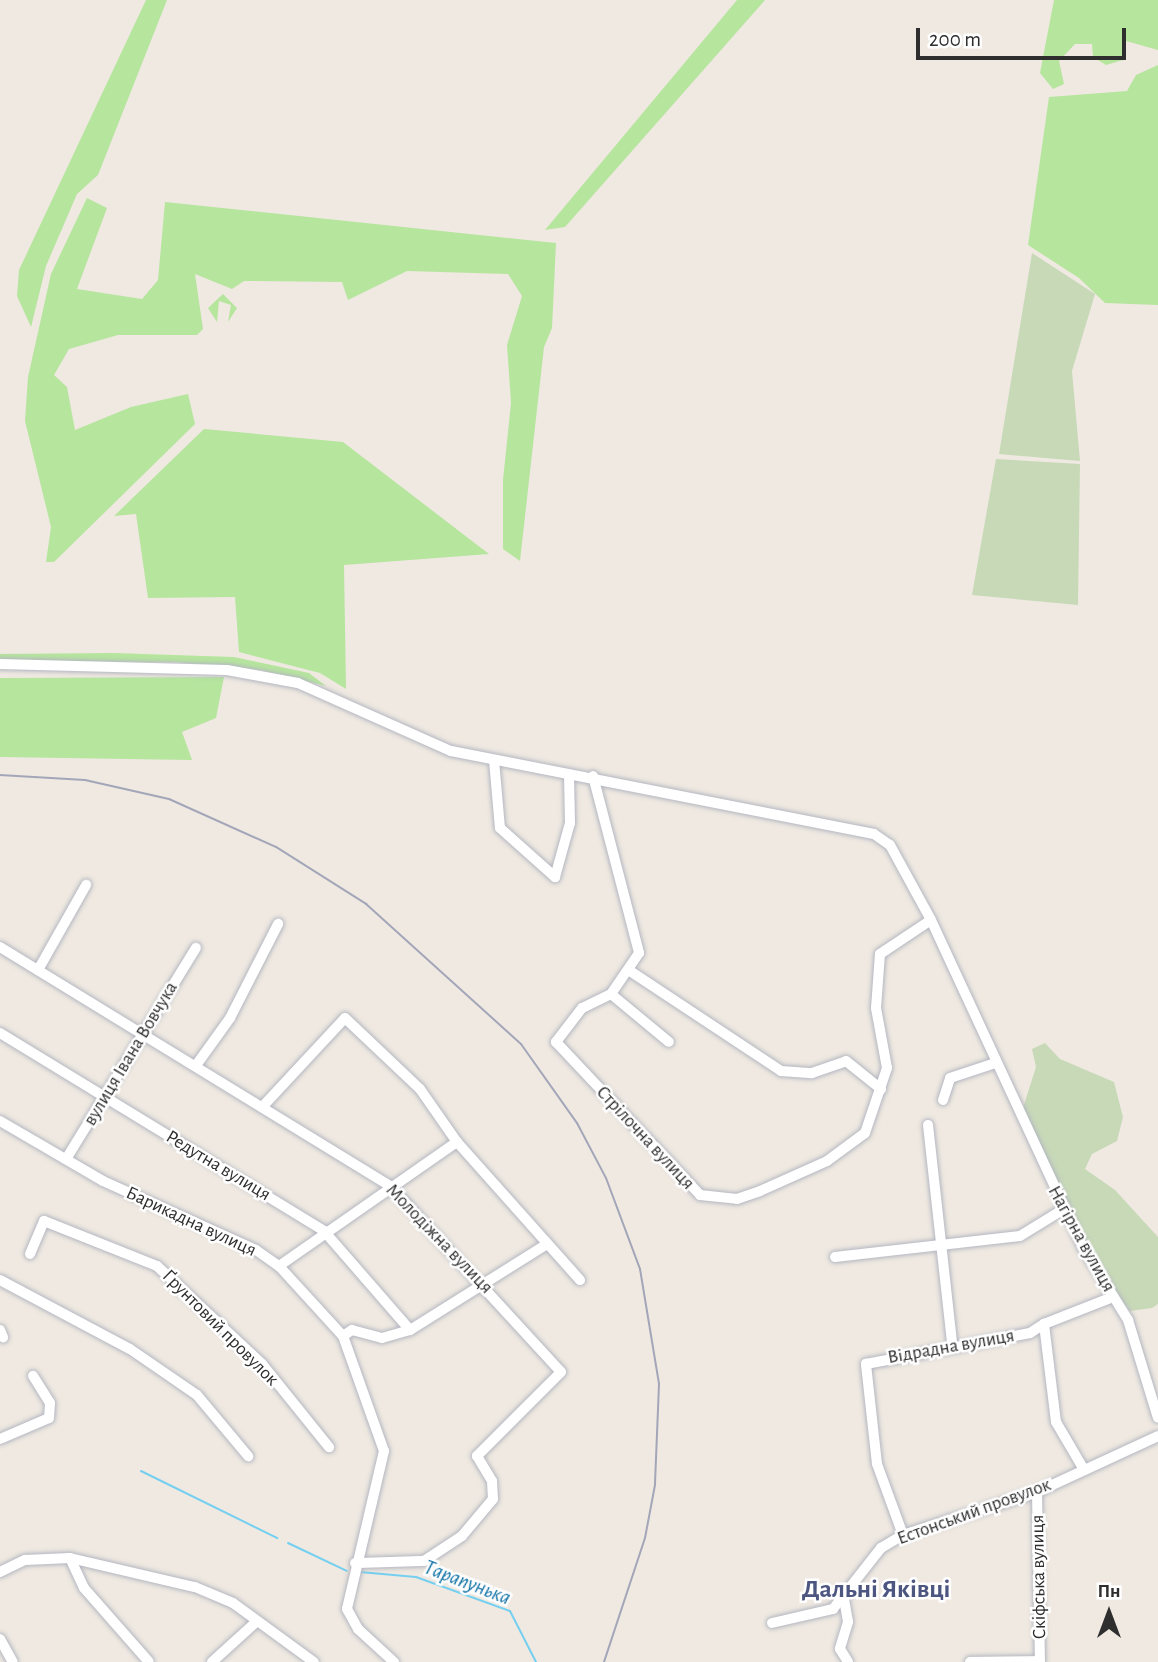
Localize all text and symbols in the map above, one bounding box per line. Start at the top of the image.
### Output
scale bar [920,14,1130,58]
text: 200 m [929,29,981,50]
street label: вулиця Івана Вовчука [79,978,183,1130]
street label: Стрілочна вулиця [591,1081,699,1195]
street label: Редутна вулиця [161,1126,275,1206]
street label: Молодіжна вулиця [381,1179,497,1299]
street label: Барикадна вулиця [122,1182,260,1262]
street label: Нагірна вулиця [1042,1182,1120,1296]
street label: Ґрунтовий провулок [157,1265,283,1391]
street label: Відрадна вулиця [886,1325,1016,1369]
street label: Естонський провулок [894,1474,1054,1550]
street label: Скіфська вулиця [1027,1514,1051,1640]
water label: Тарапунька [420,1555,514,1611]
district label: Дальні Яківці [802,1574,950,1606]
north arrow [1074,1578,1144,1648]
text: Пн [1097,1582,1121,1601]

